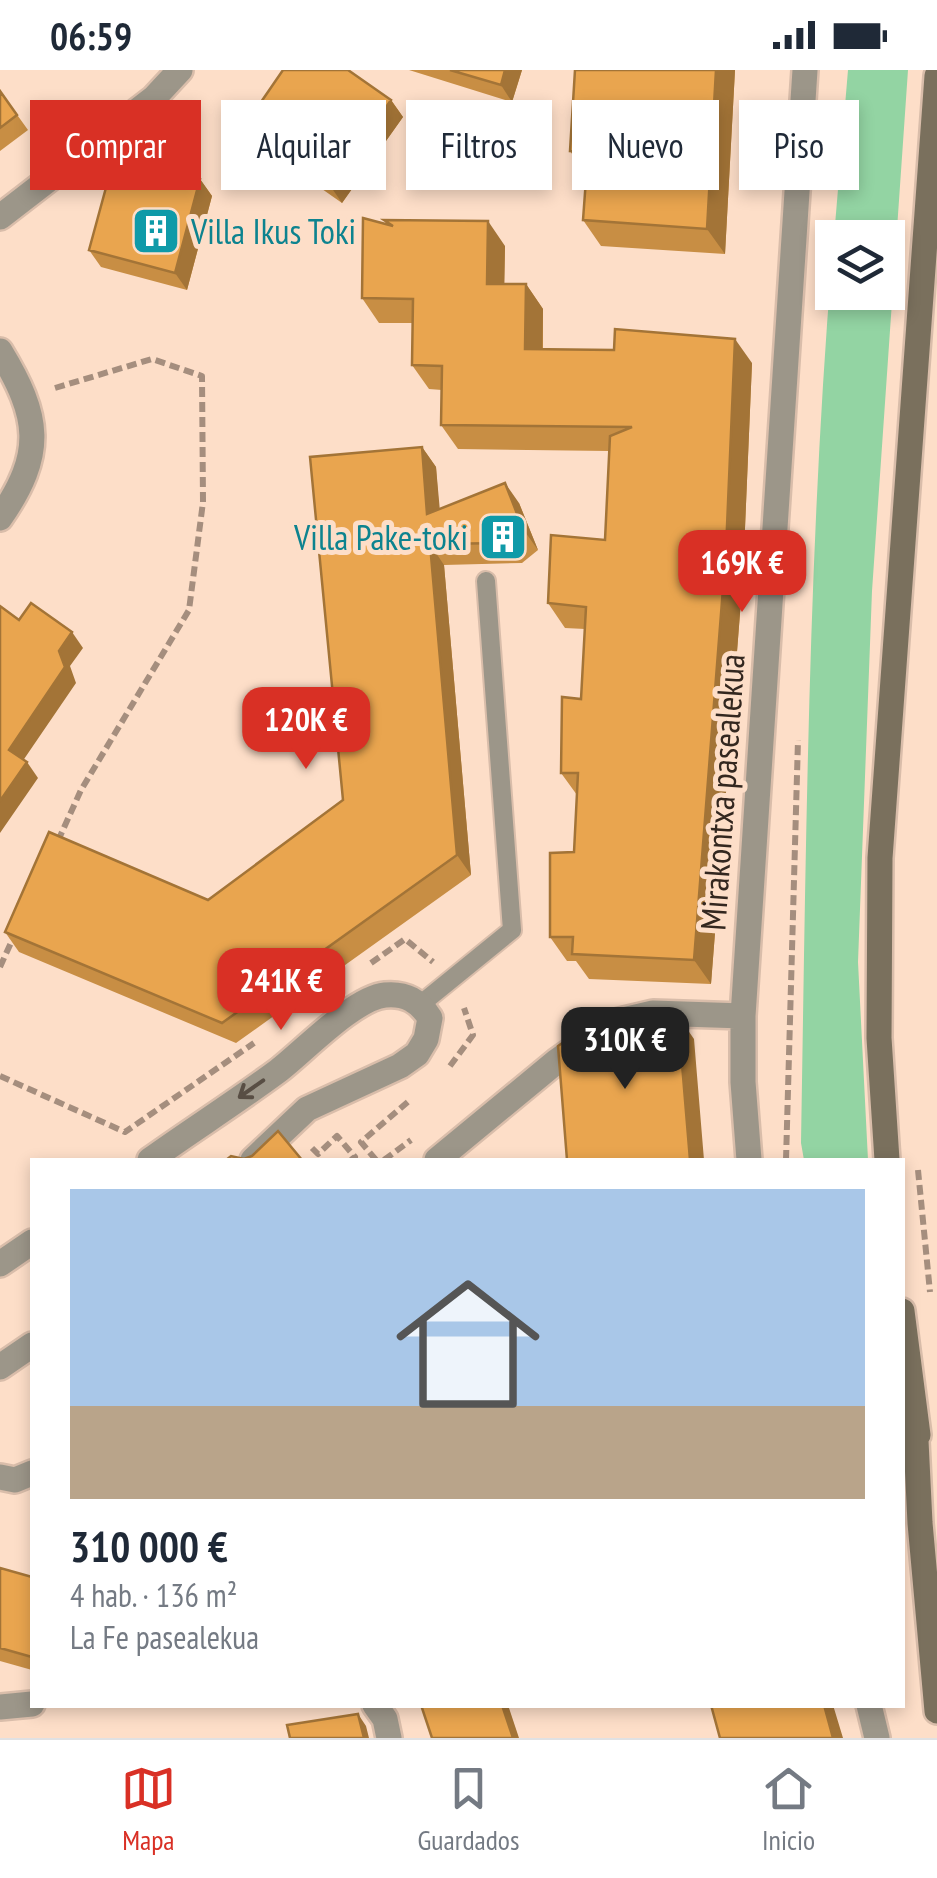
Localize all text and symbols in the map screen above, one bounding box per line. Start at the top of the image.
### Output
text: 06:59 [50,11,132,60]
chip: Comprar [30,100,201,190]
chip: Alquilar [221,100,386,190]
chip: Filtros [406,100,552,190]
chip: Nuevo [572,100,719,190]
chip: Piso [739,100,859,190]
building icon: Villa Ikus Toki [130,205,182,257]
place label: Villa Ikus Toki [190,208,356,254]
map controls [815,220,905,310]
button: layers [815,220,905,310]
building icon: Villa Pake-toki [477,511,529,563]
place label: Villa Pake-toki [293,514,468,560]
pin: 169K € [661,530,823,615]
text: 169K € [700,541,784,583]
street label: Mirakontxa pasealekua [689,652,755,932]
pin: 120K € [225,687,387,772]
text: 120K € [264,698,348,740]
pin: 241K € [200,948,362,1033]
text: 241K € [239,959,323,1001]
pin: 310K € [544,1007,706,1092]
text: 310K € [583,1018,667,1060]
one-way arrow [238,1078,266,1099]
icon: home [378,1254,558,1434]
text: 310 000 € [70,1519,228,1574]
text: 4 hab. · 136 m² [70,1574,237,1616]
text: La Fe pasealekua [70,1616,259,1658]
tab: Mapa [121,1761,176,1858]
tab: Guardados [418,1761,519,1858]
tab: Inicio [761,1761,816,1858]

